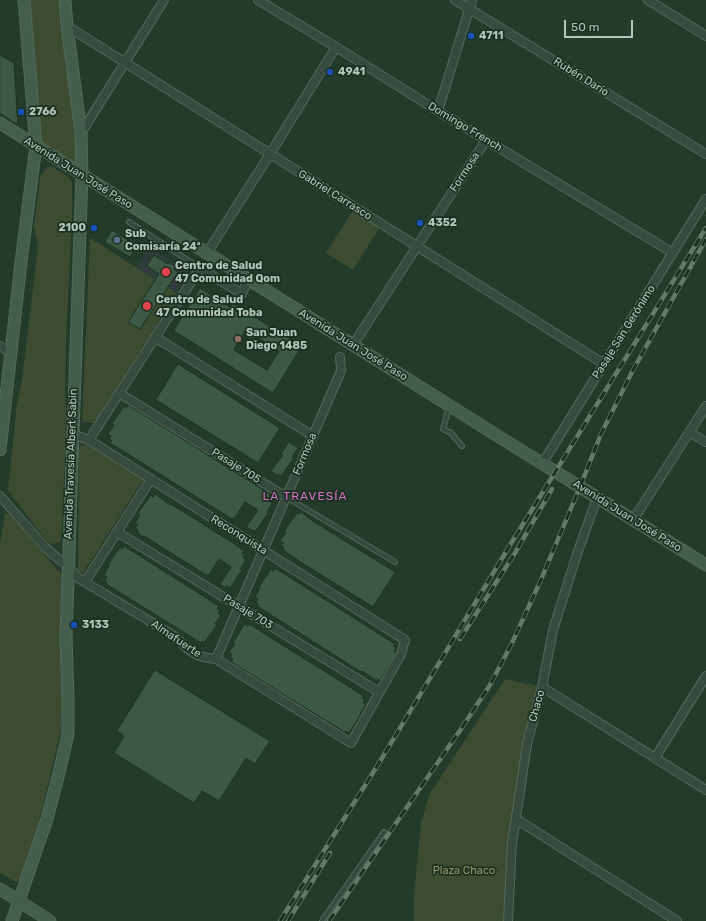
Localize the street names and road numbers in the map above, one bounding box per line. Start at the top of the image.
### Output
street label: Rubén Darío [551,55,611,99]
street label: Domingo French [425,100,505,154]
street label: Avenida Juan José Paso [21,134,135,212]
street label: Formosa [447,150,483,194]
street label: Gabriel Carrasco [296,167,374,223]
street label: Pasaje San Gerónimo [590,283,658,381]
street label: Avenida Juan José Paso [296,306,410,384]
street label: Avenida Travesía Albert Sabin [62,388,80,540]
street label: Formosa [290,431,320,477]
street label: Pasaje 705 [209,446,263,486]
street label: Avenida Juan José Paso [570,477,684,555]
street label: Reconquista [208,512,270,558]
street label: Pasaje 703 [221,592,275,632]
street label: Almafuerte [148,617,204,661]
street label: Chaco [526,689,548,723]

